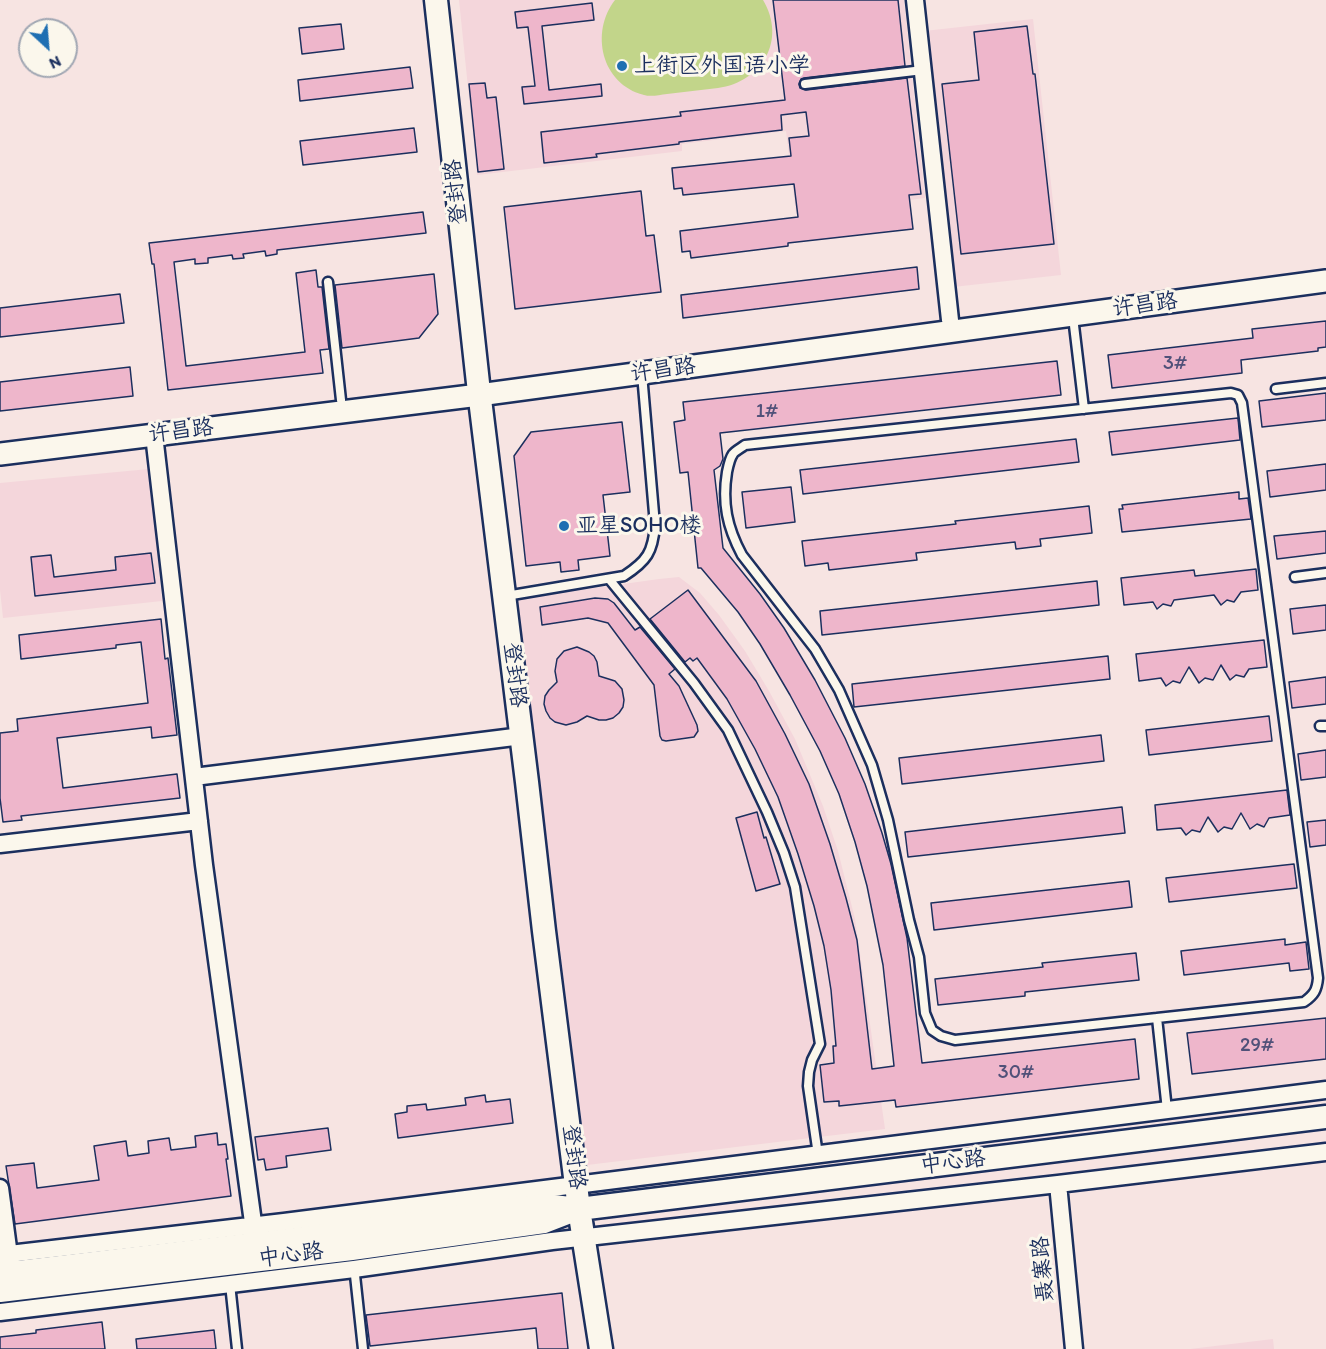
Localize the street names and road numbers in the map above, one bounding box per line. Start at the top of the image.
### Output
street label: 登封路 [440,158,474,226]
street label: 许昌路 [1110,288,1180,324]
street label: 许昌路 [628,353,698,389]
street label: 许昌路 [147,415,215,449]
street label: 登封路 [497,641,531,709]
street label: 登封路 [556,1123,590,1191]
street label: 中心路 [919,1146,987,1180]
street label: 聂寨路 [1028,1235,1060,1303]
street label: 中心路 [257,1239,325,1273]

